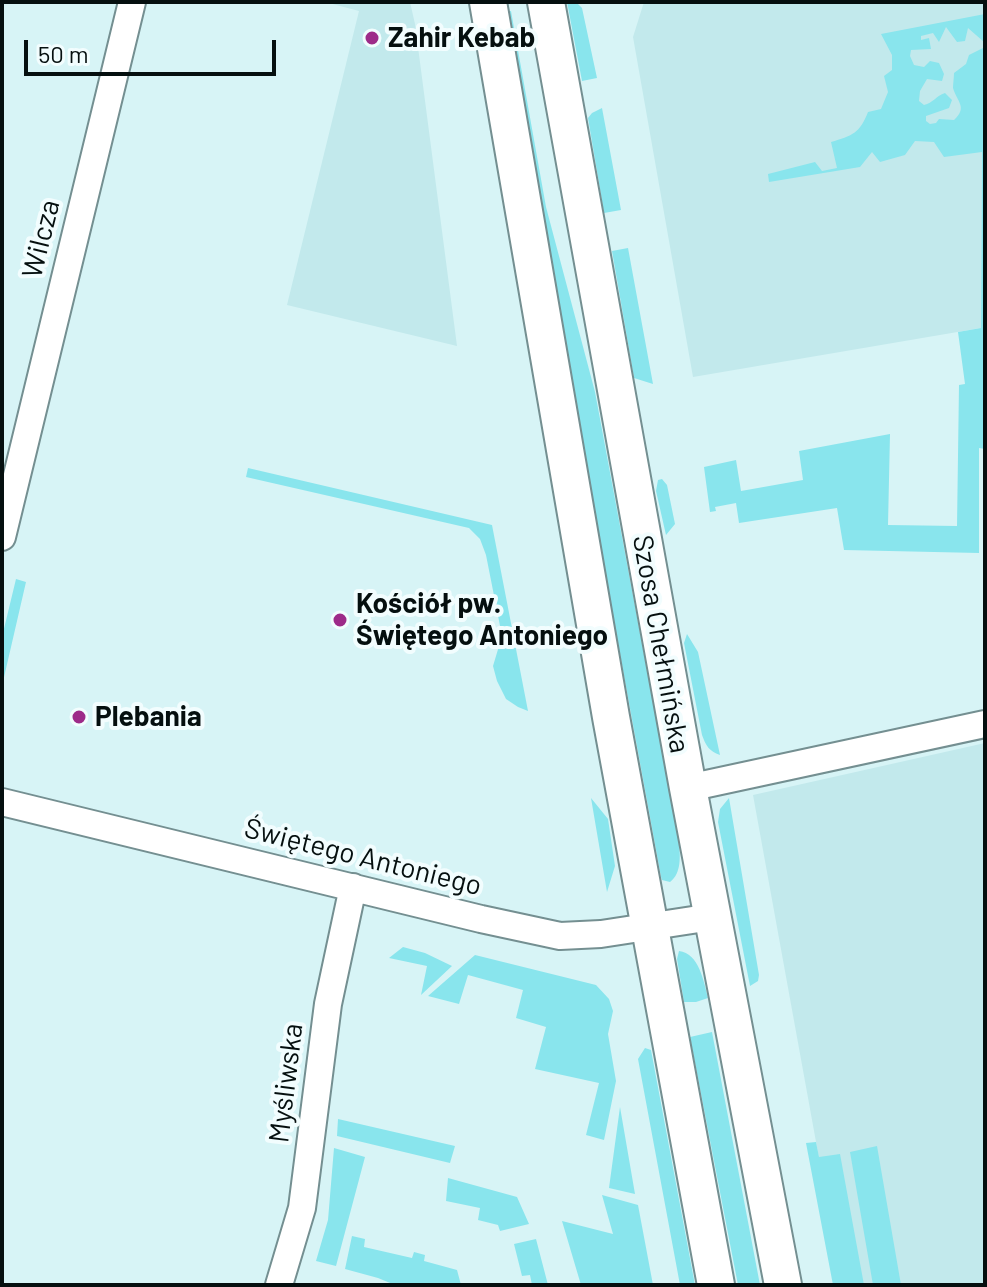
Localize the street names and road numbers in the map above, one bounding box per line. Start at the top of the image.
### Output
street label: Wilcza [15,196,67,282]
street label: Szosa Chełmińska [625,532,697,756]
street label: Świętego Antoniego [241,811,485,903]
street label: Myśliwska [262,1021,310,1145]

